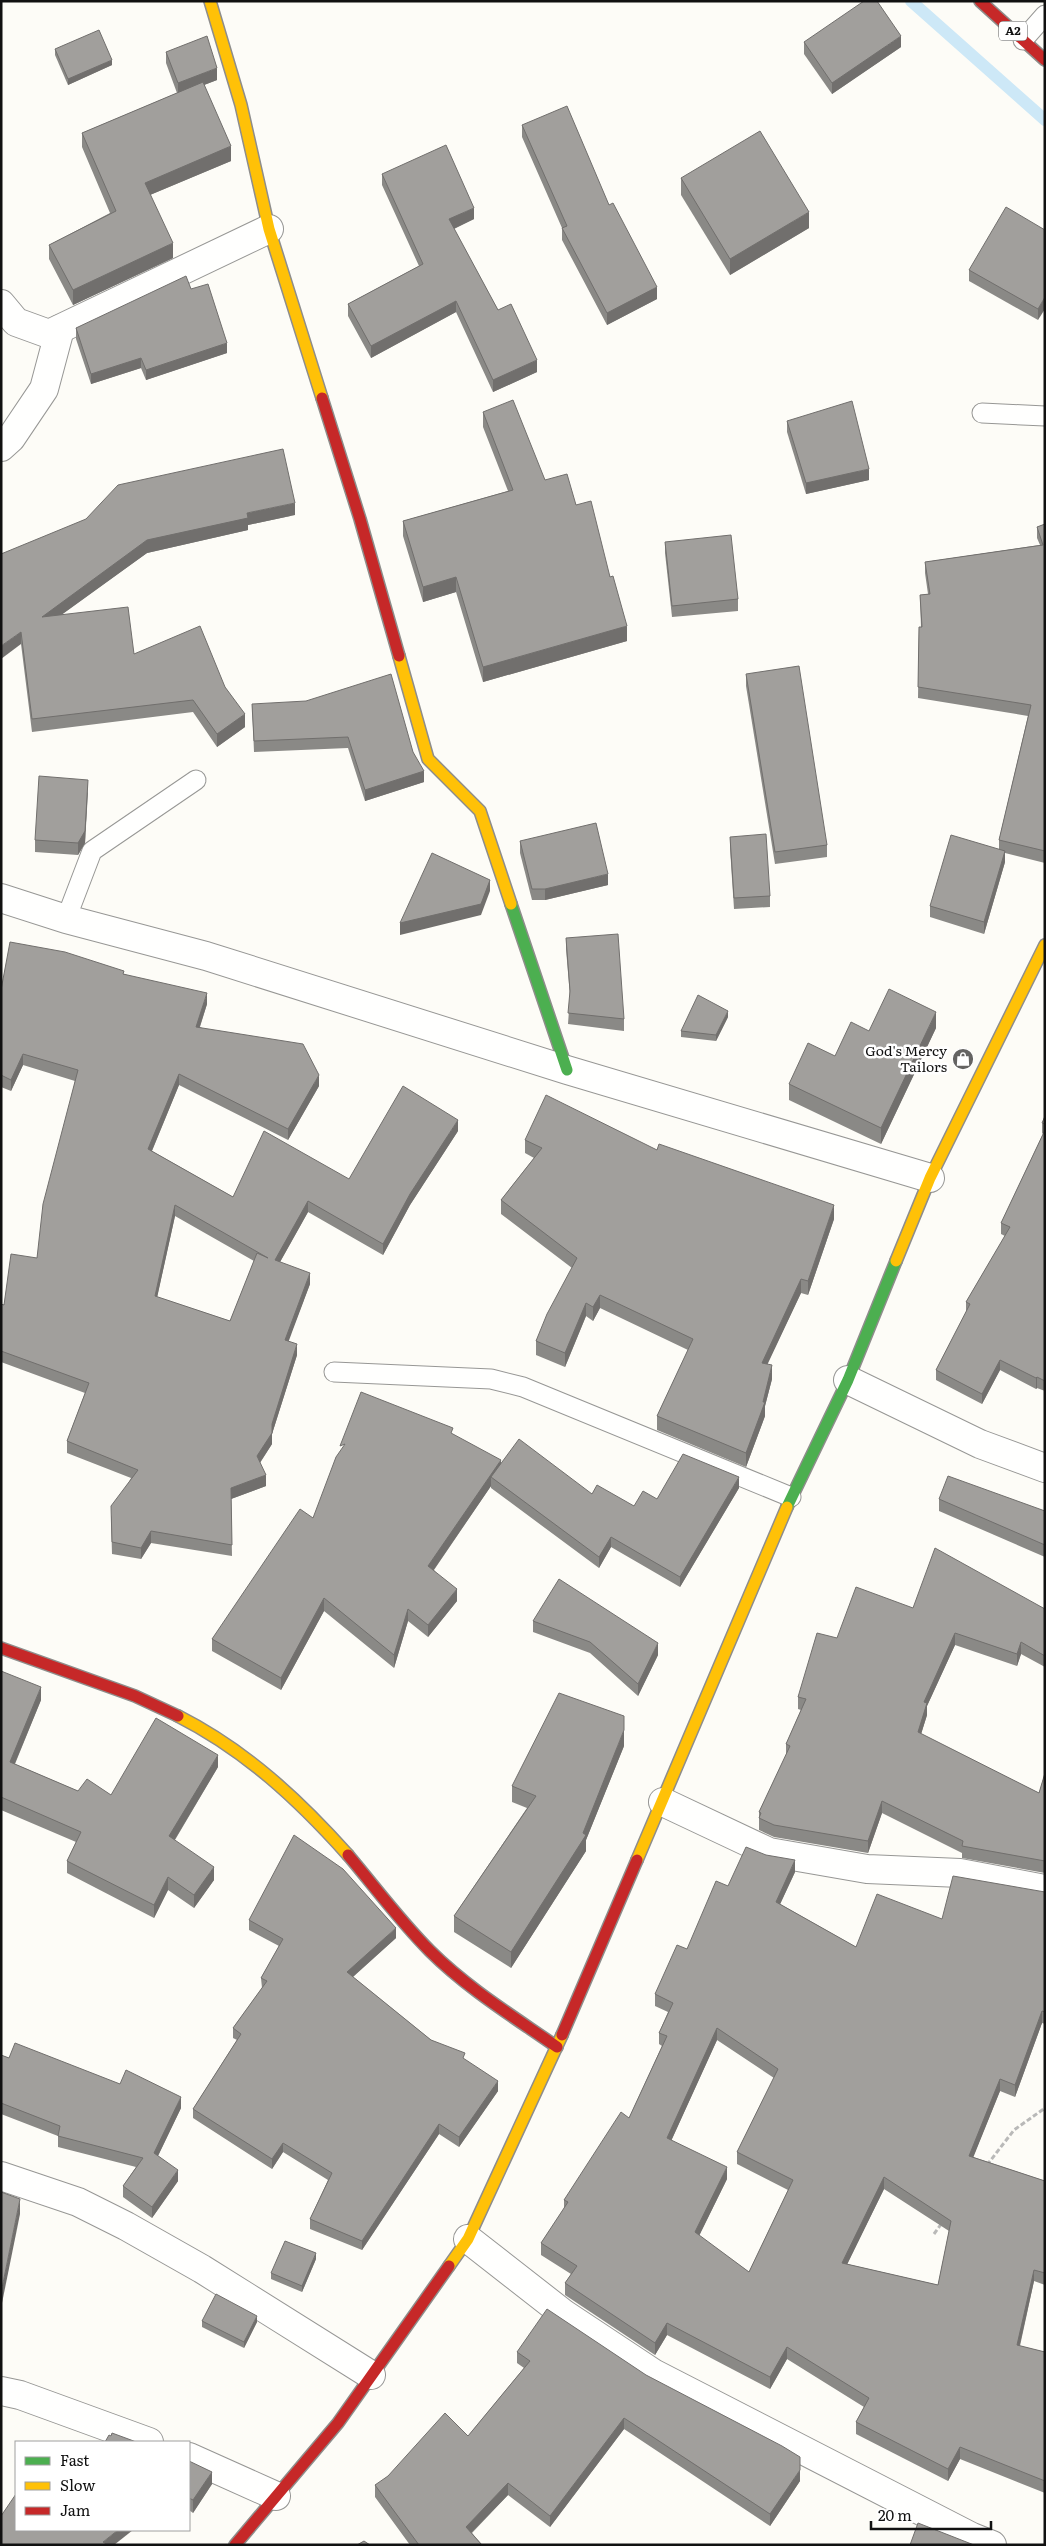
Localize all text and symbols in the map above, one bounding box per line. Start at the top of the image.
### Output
road number: A2 [999,22,1027,40]
place label: God's Mercy Tailors [865,1040,948,1076]
shop icon: God's Mercy Tailors [951,1047,975,1071]
legend [15,2441,190,2531]
text: Fast [60,2448,89,2471]
text: Slow [60,2473,95,2496]
text: Jam [60,2498,91,2521]
scale bar [871,2498,991,2530]
text: 20 m [878,2503,912,2526]

